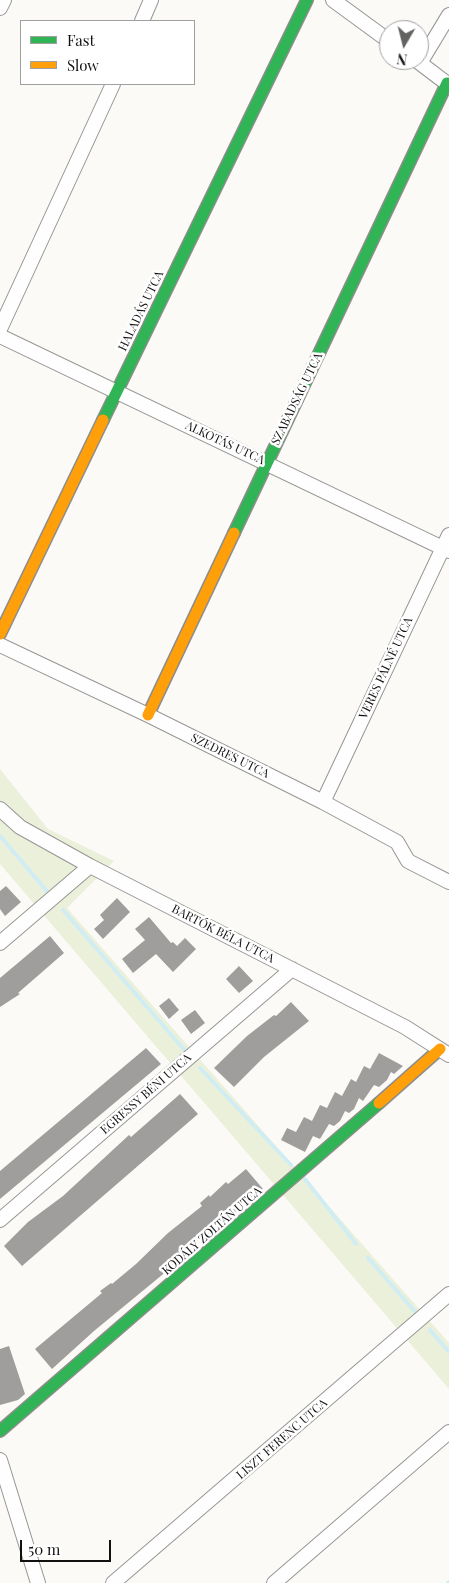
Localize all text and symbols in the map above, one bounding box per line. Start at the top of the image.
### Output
legend [20,20,195,85]
north arrow [379,20,429,70]
text: Fast [67,30,95,50]
text: N [396,49,408,69]
text: Slow [67,55,99,75]
street label: HALADÁS UTCA [115,268,167,354]
street label: SZABADSÁG UTCA [268,350,326,448]
street label: ALKOTÁS UTCA [183,418,267,468]
street label: VERES PÁLNÉ UTCA [356,615,416,721]
street label: SZEDRES UTCA [188,731,272,781]
street label: BARTÓK BÉLA UTCA [169,902,277,966]
street label: EGRESSY BÉNI UTCA [98,1051,194,1137]
street label: KODÁLY ZOLTÁN UTCA [159,1184,265,1278]
street label: LISZT FERENC UTCA [234,1396,330,1482]
scale bar [22,1530,114,1562]
text: 50 m [28,1539,60,1559]

